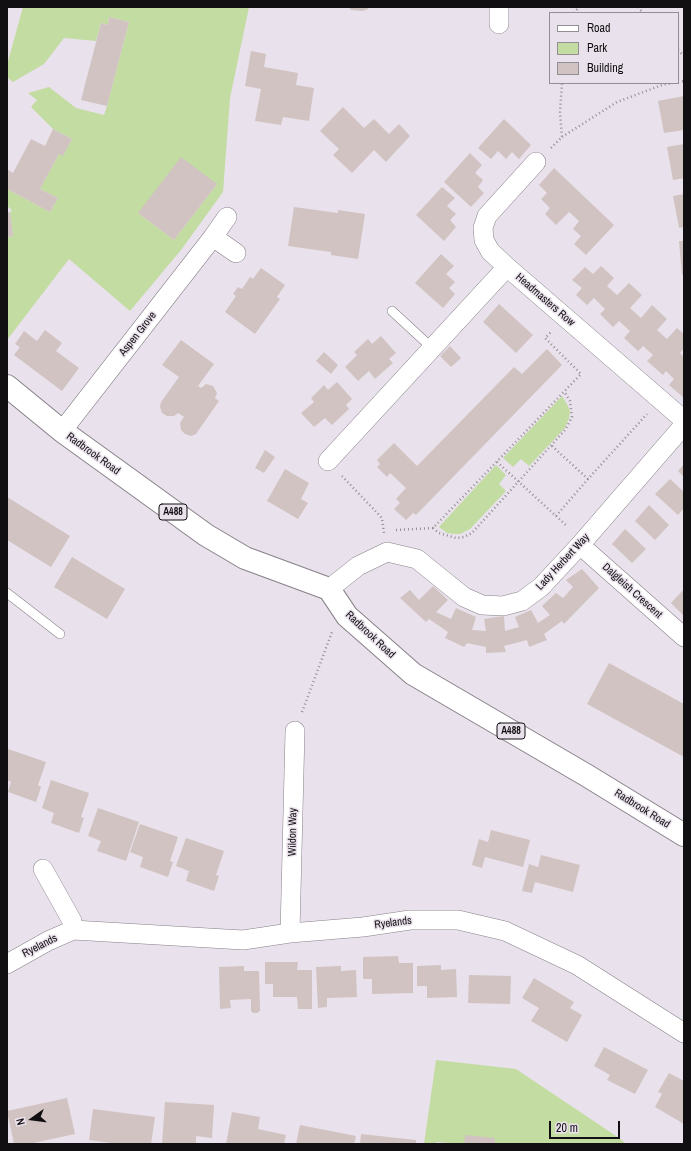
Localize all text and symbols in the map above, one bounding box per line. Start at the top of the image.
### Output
legend [549,12,679,84]
text: Road [587,20,611,36]
text: Park [587,40,607,56]
text: Building [587,60,623,76]
street label: Headmasters Row [513,271,577,329]
street label: Aspen Grove [117,309,159,359]
street label: Radbrook Road [64,430,122,478]
road number: A488 [159,504,187,520]
street label: Lady Herbert Way [533,531,593,593]
street label: Dalgleish Crescent [599,561,665,621]
street label: Radbrook Road [342,609,398,661]
road number: A488 [497,723,525,739]
street label: Radbrook Road [612,787,672,831]
street label: Wildon Way [286,808,300,856]
street label: Ryelands [374,914,412,932]
street label: Ryelands [20,932,60,960]
north arrow [12,1099,52,1139]
scale bar [551,1113,622,1139]
text: N [13,1117,28,1127]
text: 20 m [556,1120,578,1136]

